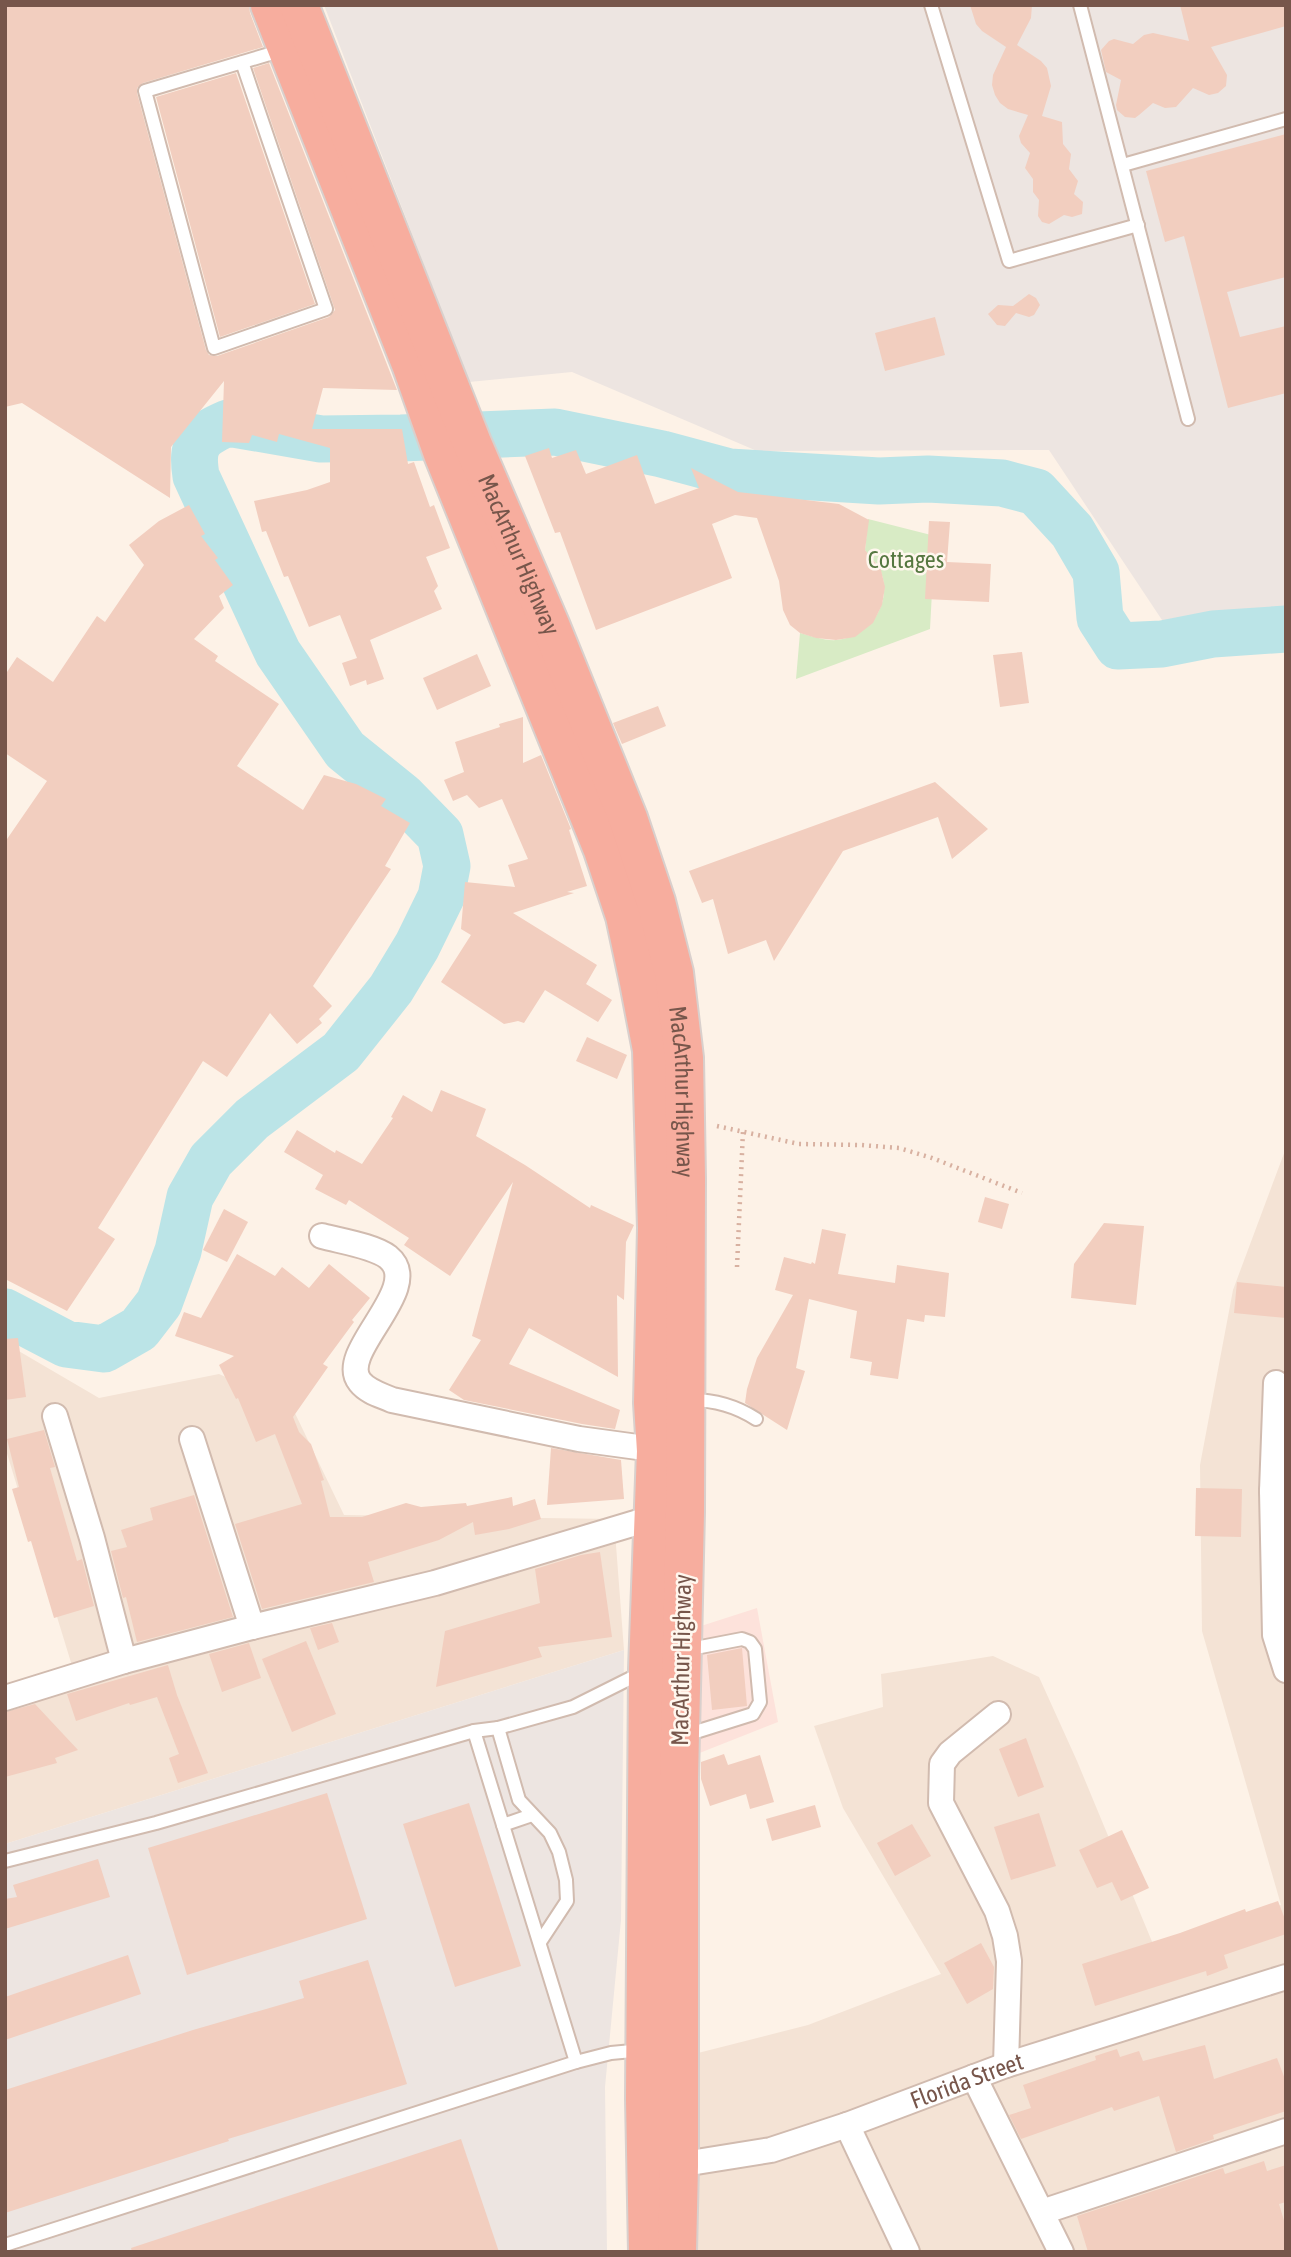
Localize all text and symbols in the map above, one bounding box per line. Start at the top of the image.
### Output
street label: MacArthur Highway [473,470,566,638]
park label: Cottages [868,546,944,573]
street label: MacArthur Highway [664,1004,699,1178]
street label: MacArthur Highway [666,1574,696,1746]
street label: Florida Street [906,2047,1026,2113]

